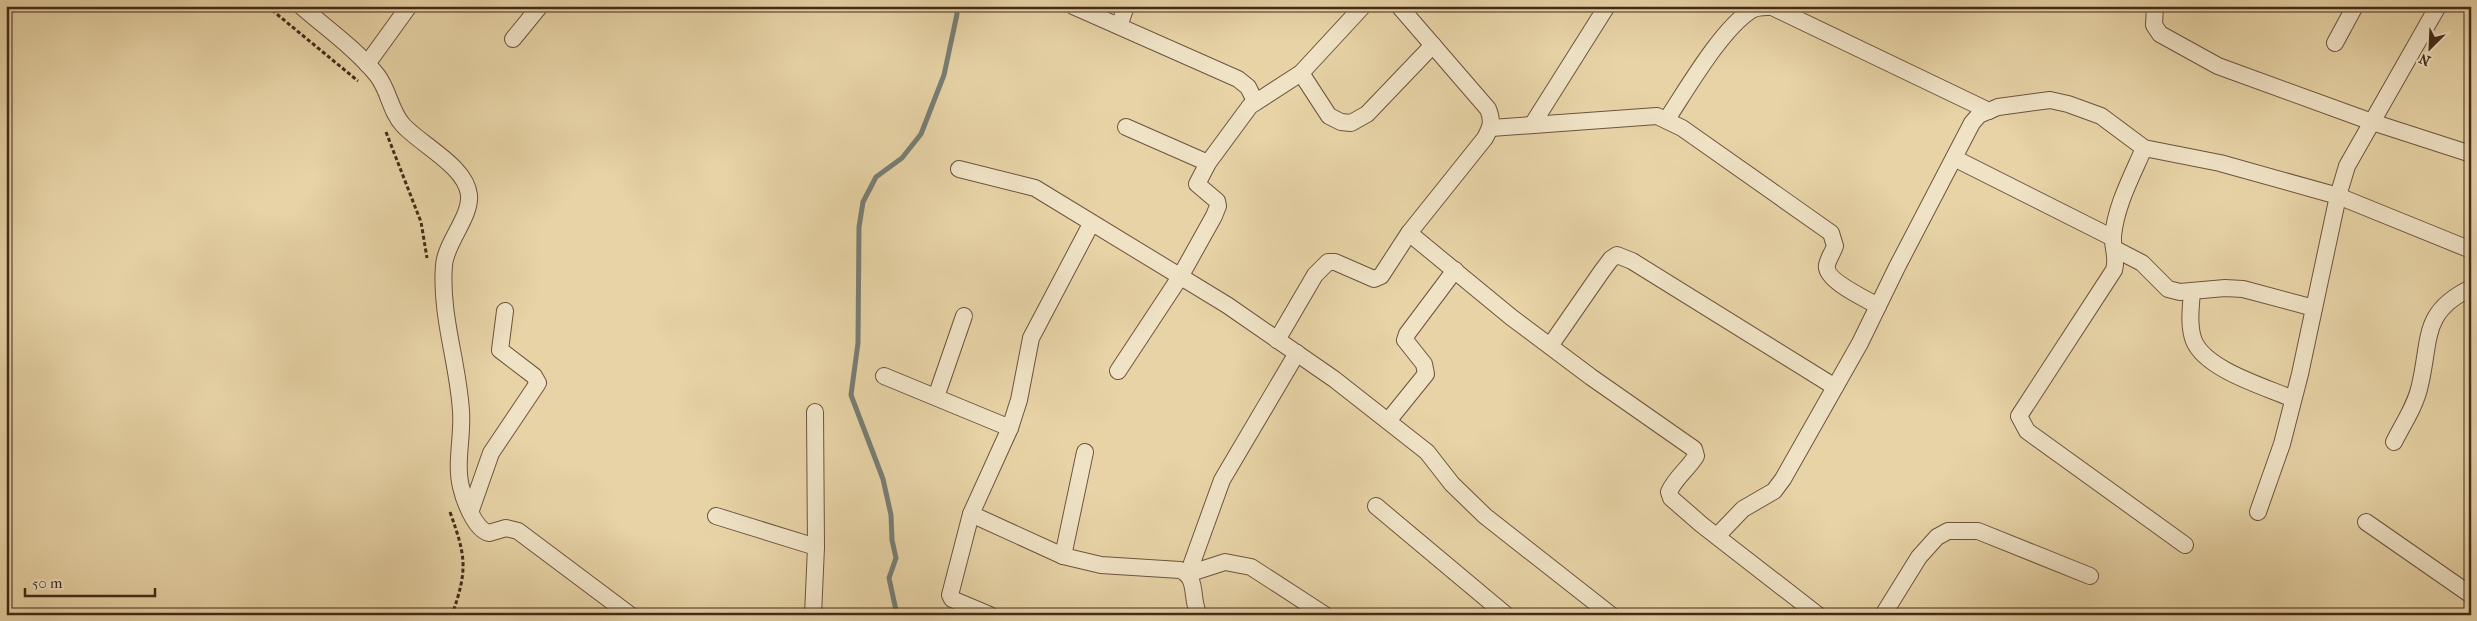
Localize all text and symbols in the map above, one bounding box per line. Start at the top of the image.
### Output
north arrow [2404,22,2454,72]
text: N [2416,49,2433,69]
scale bar [25,566,155,598]
text: 50 m [32,574,63,592]

